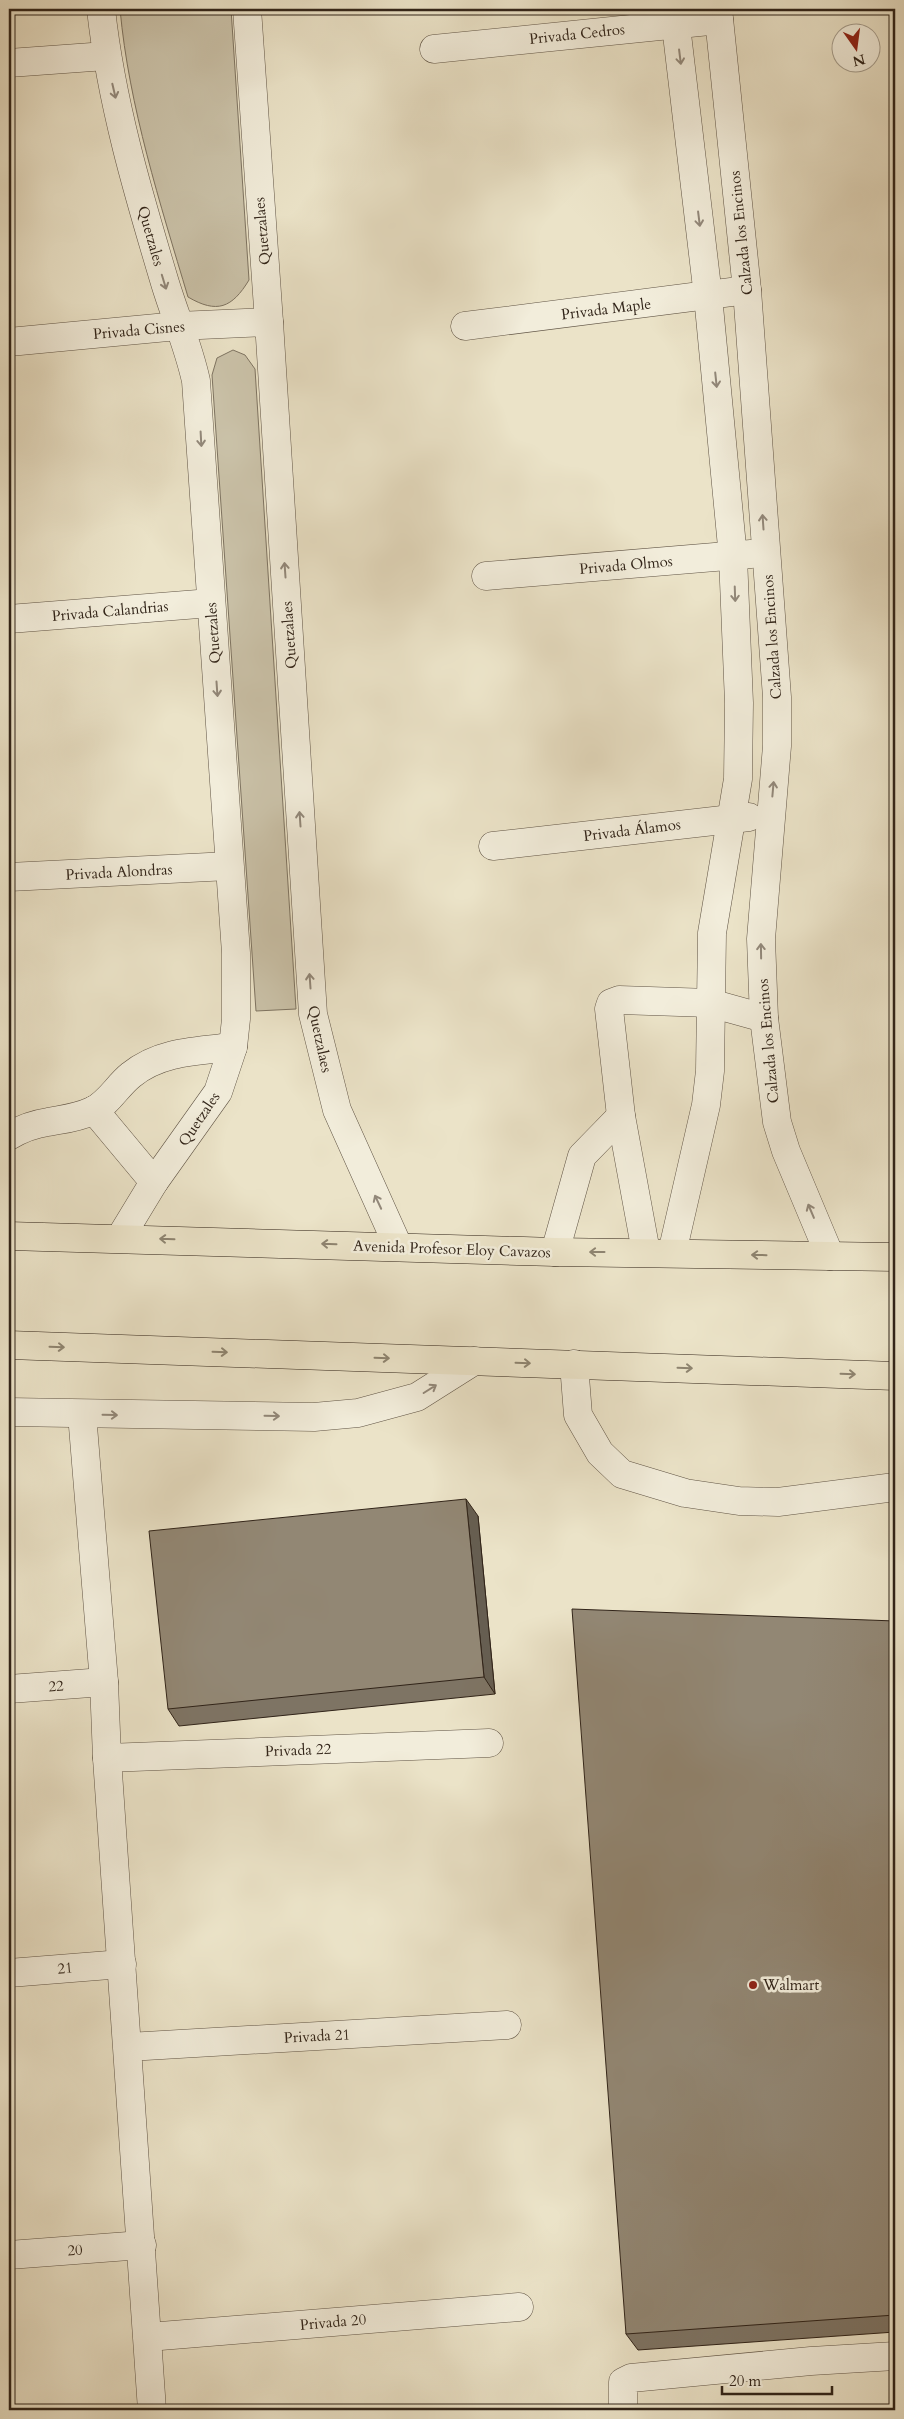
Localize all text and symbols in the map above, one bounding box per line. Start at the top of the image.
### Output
street label: Privada Cedros [528,19,626,49]
north arrow [832,22,882,72]
one-way arrow [675,49,685,65]
text: N [851,49,867,71]
one-way arrow [110,83,119,99]
street label: Calzada los Encinos [725,170,757,296]
street label: Quetzalaes [249,196,275,266]
street label: Quetzales [133,204,169,268]
one-way arrow [694,210,704,226]
one-way arrow [160,274,170,290]
street label: Privada Maple [560,294,652,324]
street label: Privada Cisnes [92,316,186,344]
one-way arrow [711,372,721,388]
one-way arrow [197,431,206,447]
one-way arrow [759,514,768,530]
street label: Privada Olmos [578,551,674,579]
one-way arrow [280,562,289,578]
street label: Calzada los Encinos [758,574,786,700]
one-way arrow [730,586,739,602]
street label: Privada Calandrias [51,596,169,626]
street label: Quetzalaes [277,600,301,670]
street label: Quetzales [201,602,225,664]
one-way arrow [212,680,221,696]
one-way arrow [768,781,777,797]
one-way arrow [296,811,305,827]
street label: Privada Álamos [582,814,682,846]
street label: Privada Alondras [65,859,173,885]
one-way arrow [756,943,766,960]
one-way arrow [306,974,315,990]
street label: Calzada los Encinos [753,978,783,1104]
street label: Quetzalaes [303,1004,337,1074]
street label: Quetzales [173,1088,225,1150]
one-way arrow [372,1195,382,1210]
one-way arrow [806,1204,815,1219]
one-way arrow [159,1235,175,1244]
street label: Avenida Profesor Eloy Cavazos [353,1236,551,1262]
one-way arrow [321,1240,337,1249]
one-way arrow [589,1247,605,1257]
one-way arrow [751,1250,768,1260]
one-way arrow [49,1342,65,1352]
one-way arrow [212,1348,228,1357]
one-way arrow [374,1353,390,1363]
one-way arrow [515,1358,531,1367]
one-way arrow [677,1364,693,1373]
one-way arrow [840,1370,856,1379]
one-way arrow [423,1384,437,1394]
one-way arrow [102,1410,118,1420]
one-way arrow [264,1411,280,1421]
street label: 22 [48,1675,65,1697]
street label: Privada 22 [264,1739,332,1761]
street label: 21 [56,1957,74,1979]
place label: Walmart [762,1975,820,1995]
marker: Walmart [747,1979,759,1991]
street label: Privada 21 [283,2024,351,2048]
street label: 20 [67,2239,84,2261]
street label: Privada 20 [299,2309,367,2335]
scale bar [722,2364,832,2396]
text: 20 m [729,2371,761,2391]

